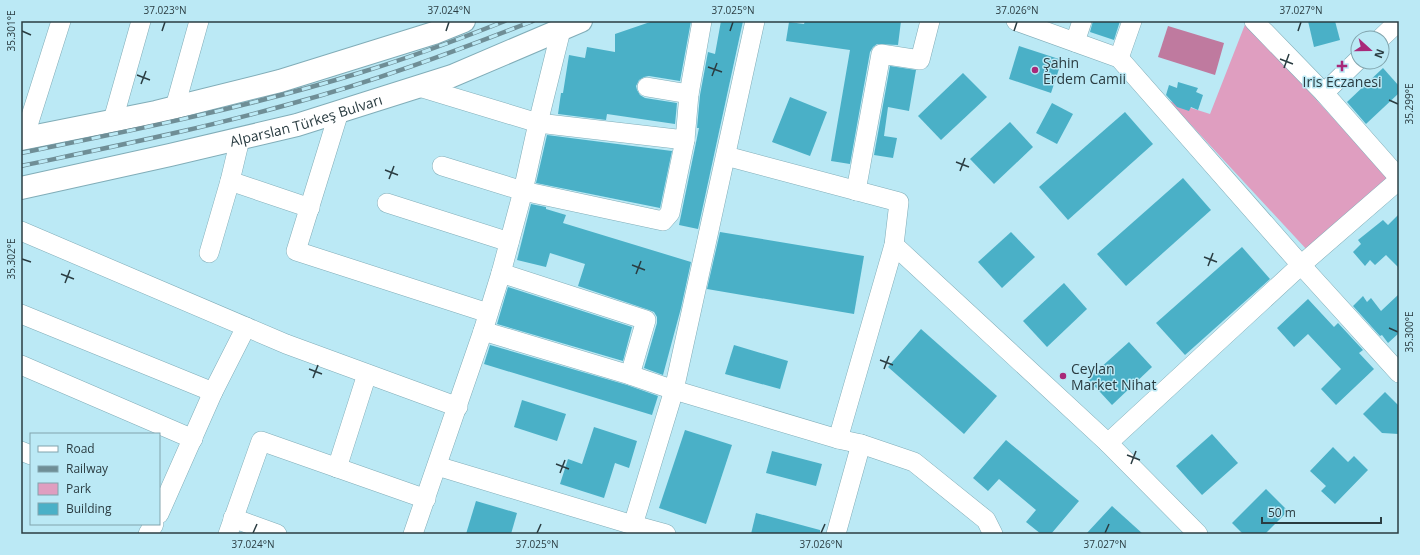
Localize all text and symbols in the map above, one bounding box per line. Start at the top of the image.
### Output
text: 37.023°N [143,3,187,17]
text: 37.024°N [427,3,471,17]
text: 37.025°N [711,3,755,17]
text: 37.026°N [995,3,1039,17]
text: 37.027°N [1279,3,1323,17]
text: 35.301°E [4,10,18,52]
north arrow [1350,30,1390,70]
text: N [1371,47,1388,61]
place label: Şahin Erdem Camii [1043,53,1126,88]
marker: Iris Eczanesi [1337,61,1347,71]
marker: Şahin Erdem Camii [1030,65,1040,75]
place label: Iris Eczanesi [1303,72,1381,91]
text: 35.299°E [1402,83,1416,125]
street label: Alparslan Türkeş Bulvarı [228,89,384,150]
text: 35.302°E [4,238,18,280]
text: 35.300°E [1402,311,1416,353]
place label: Ceylan Market Nihat [1071,359,1156,394]
marker: Ceylan Market Nihat [1058,371,1068,381]
legend [30,433,160,525]
text: Road [66,440,95,457]
text: Railway [66,460,109,477]
text: Park [66,480,92,497]
scale bar [1262,499,1381,525]
text: Building [66,500,112,517]
text: 50 m [1268,504,1296,521]
text: 37.024°N [231,537,275,551]
text: 37.025°N [515,537,559,551]
text: 37.026°N [799,537,843,551]
text: 37.027°N [1083,537,1127,551]

